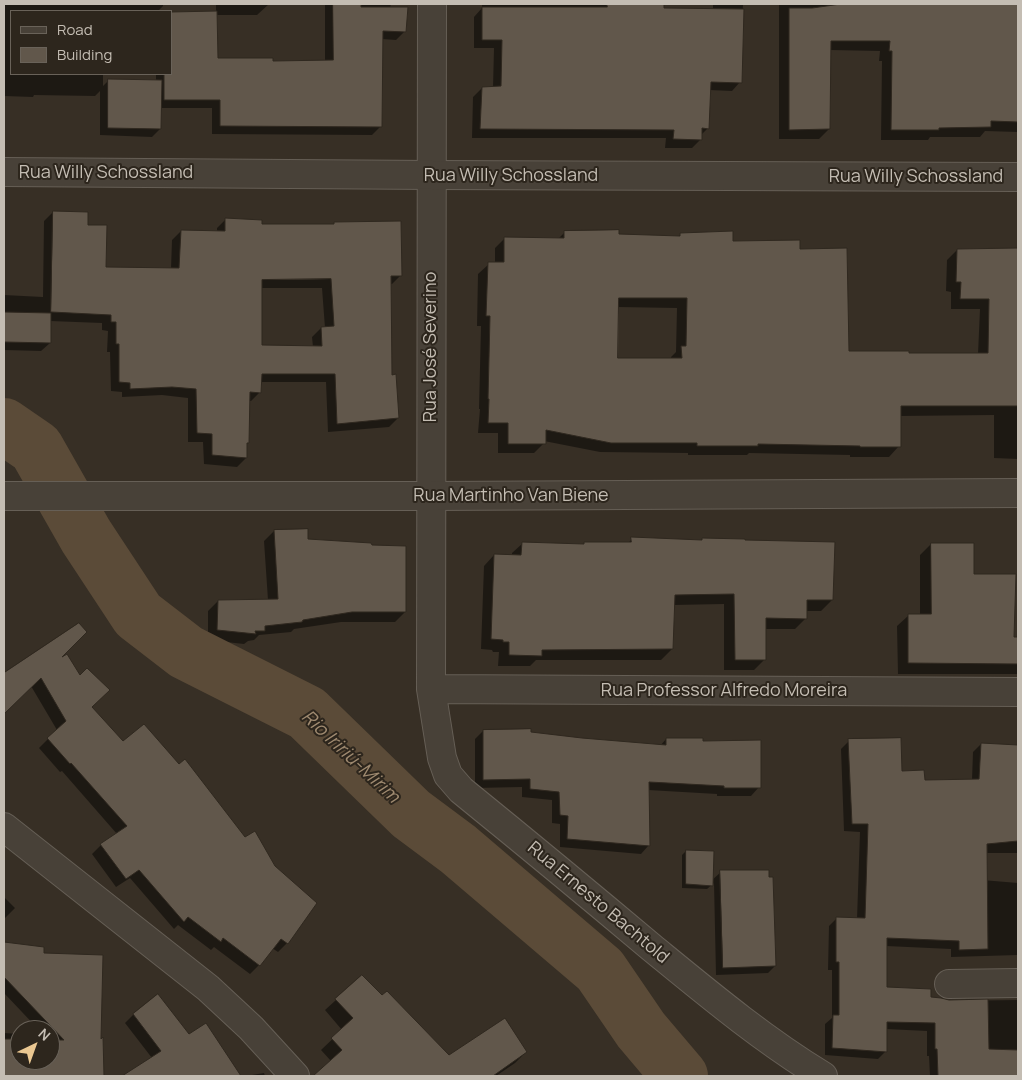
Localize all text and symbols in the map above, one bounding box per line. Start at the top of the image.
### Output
legend [10,10,172,75]
text: Road [57,19,93,40]
text: Building [57,44,112,65]
street label: Rua Willy Schossland [19,162,193,184]
street label: Rua Willy Schossland [424,165,598,187]
street label: Rua Willy Schossland [829,166,1003,188]
street label: Rua José Severino [420,272,442,422]
street label: Rua Martinho Van Biene [413,485,609,507]
street label: Rua Professor Alfredo Moreira [601,680,847,702]
water label: Rio Iririú-Mirim [296,706,404,808]
street label: Rua Ernesto Bachtold [523,837,673,969]
north arrow [10,1020,60,1070]
text: N [35,1024,55,1045]

